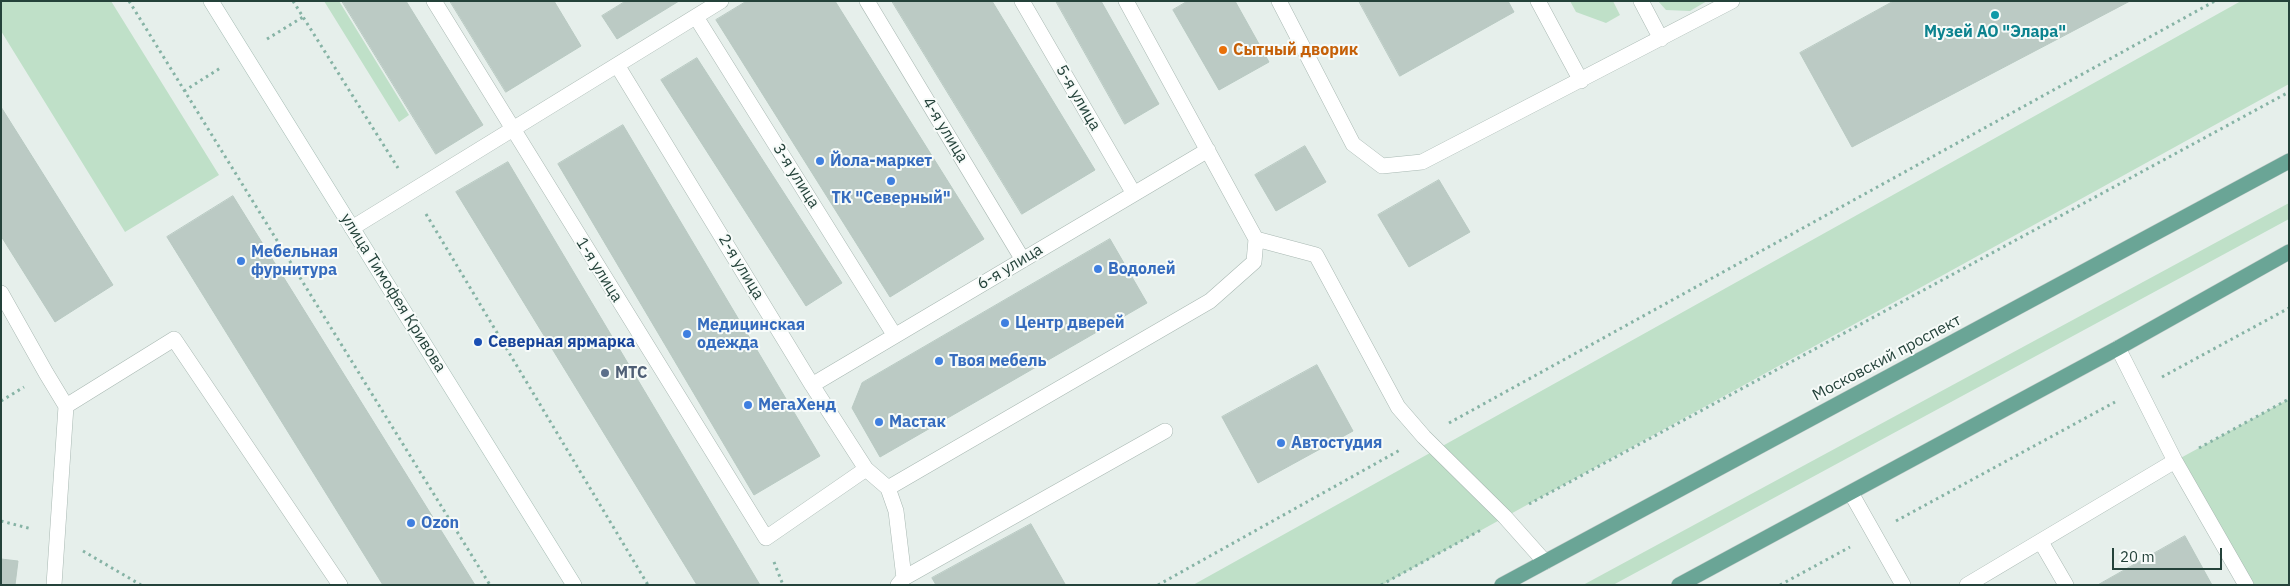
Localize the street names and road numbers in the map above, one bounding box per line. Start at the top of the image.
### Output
street label: 5-я улица [1052,62,1104,134]
street label: 4-я улица [918,94,972,166]
street label: 3-я улица [769,140,823,212]
street label: улица Тимофея Кривова [336,210,450,376]
street label: 2-я улица [714,231,768,303]
street label: 1-я улица [572,234,626,306]
street label: 6-я улица [974,240,1046,294]
street label: Московский проспект [1809,311,1965,405]

